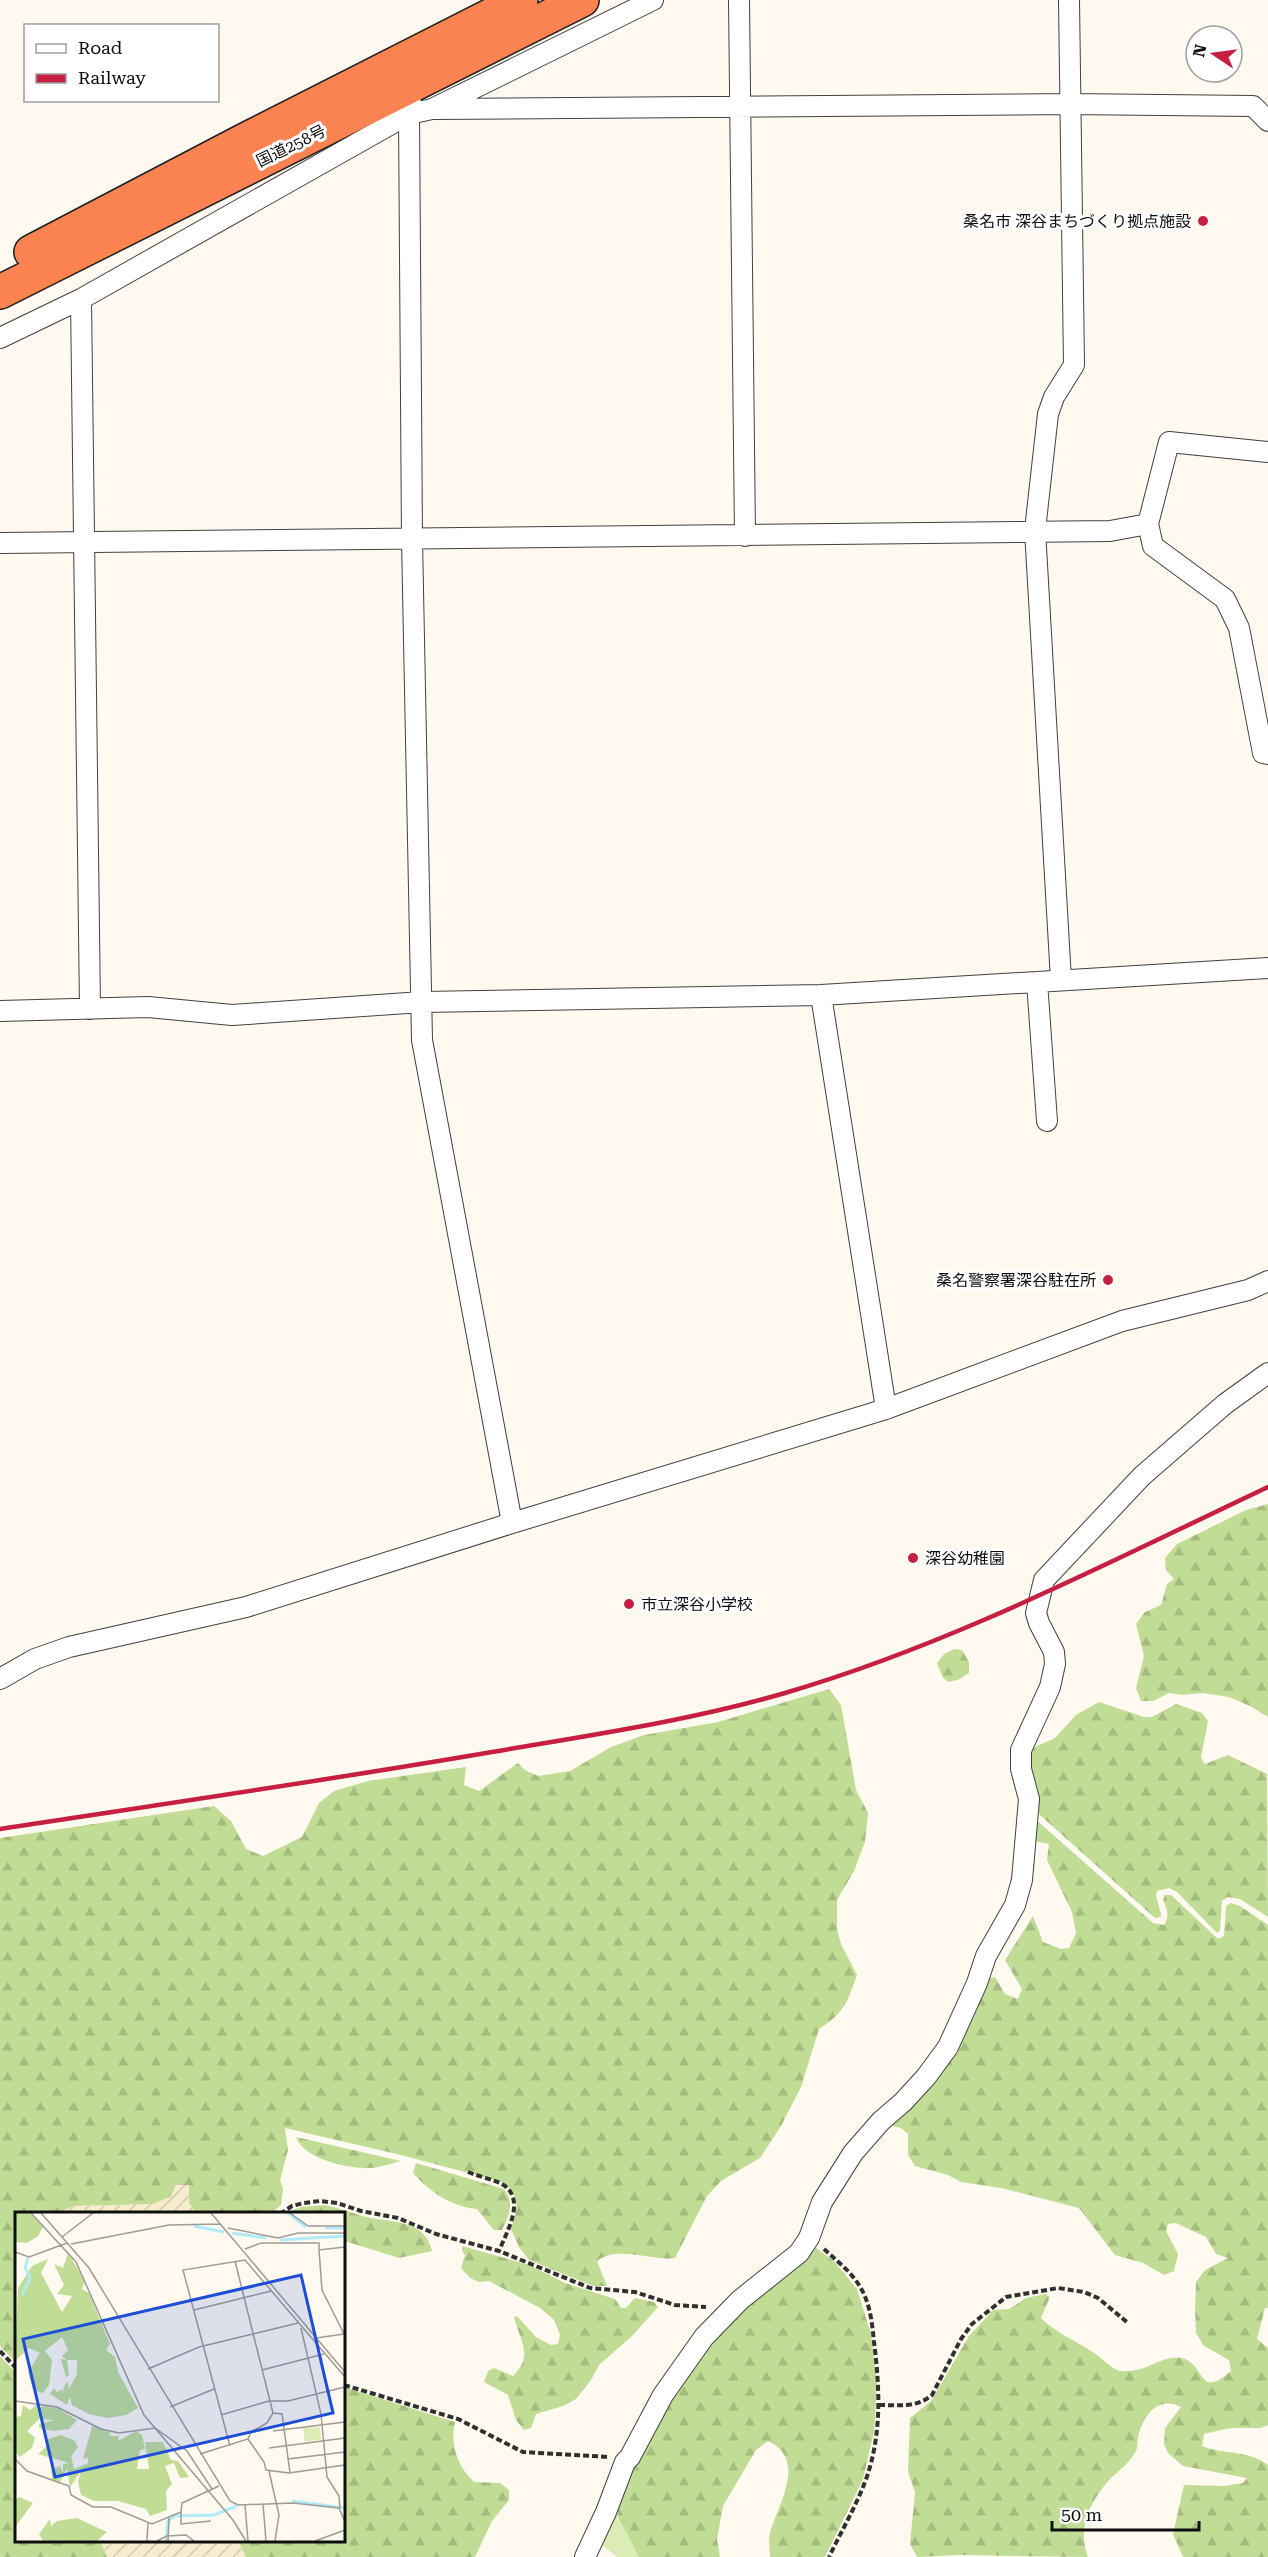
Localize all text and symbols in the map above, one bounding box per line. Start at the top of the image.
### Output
legend [24,24,219,102]
north arrow [1184,24,1244,84]
text: Road [78,37,123,58]
text: N [1189,43,1211,59]
text: Railway [78,67,146,88]
street label: 国道258号 [253,121,329,171]
place label: 桑名市 深谷まちづくり拠点施設 [963,212,1191,231]
marker: 桑名市 深谷まちづくり拠点施設 [1196,214,1210,228]
place label: 桑名警察署深谷駐在所 [936,1271,1096,1290]
marker: 桑名警察署深谷駐在所 [1101,1273,1115,1287]
place label: 深谷幼稚園 [925,1549,1005,1568]
marker: 深谷幼稚園 [906,1551,920,1565]
place label: 市立深谷小学校 [641,1595,753,1614]
marker: 市立深谷小学校 [622,1597,636,1611]
inset map [15,2212,345,2542]
scale bar [1052,2494,1199,2532]
text: 50 m [1061,2504,1102,2525]

